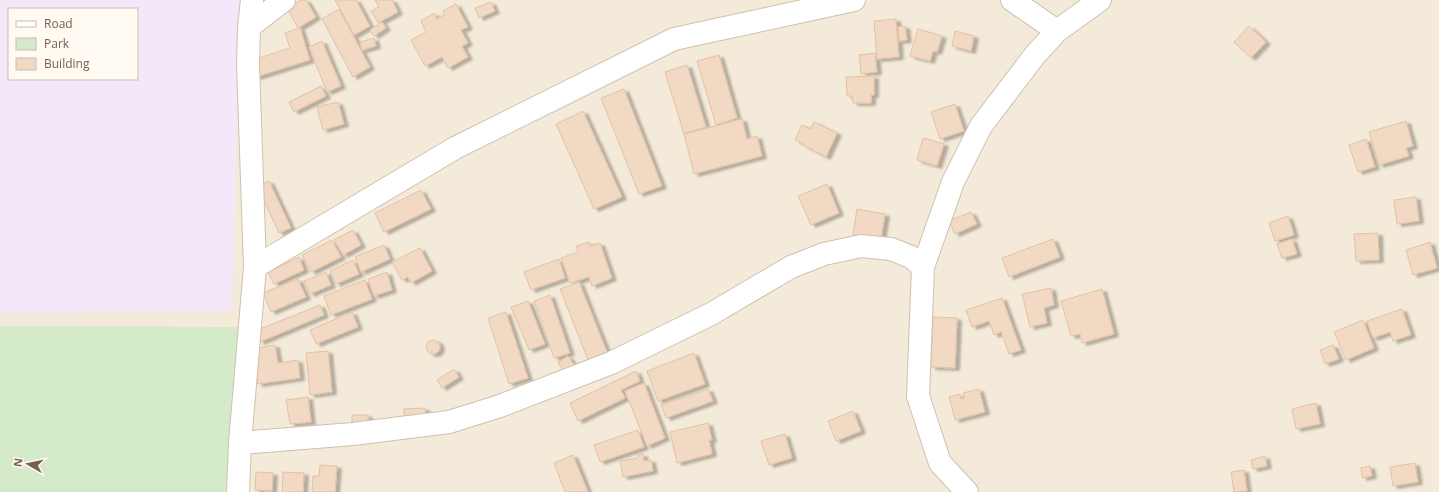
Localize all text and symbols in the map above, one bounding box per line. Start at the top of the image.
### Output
legend [8,8,138,80]
text: Road [44,15,73,32]
text: Park [44,35,70,52]
text: Building [44,55,90,72]
north arrow [8,444,48,484]
text: N [10,457,26,468]

